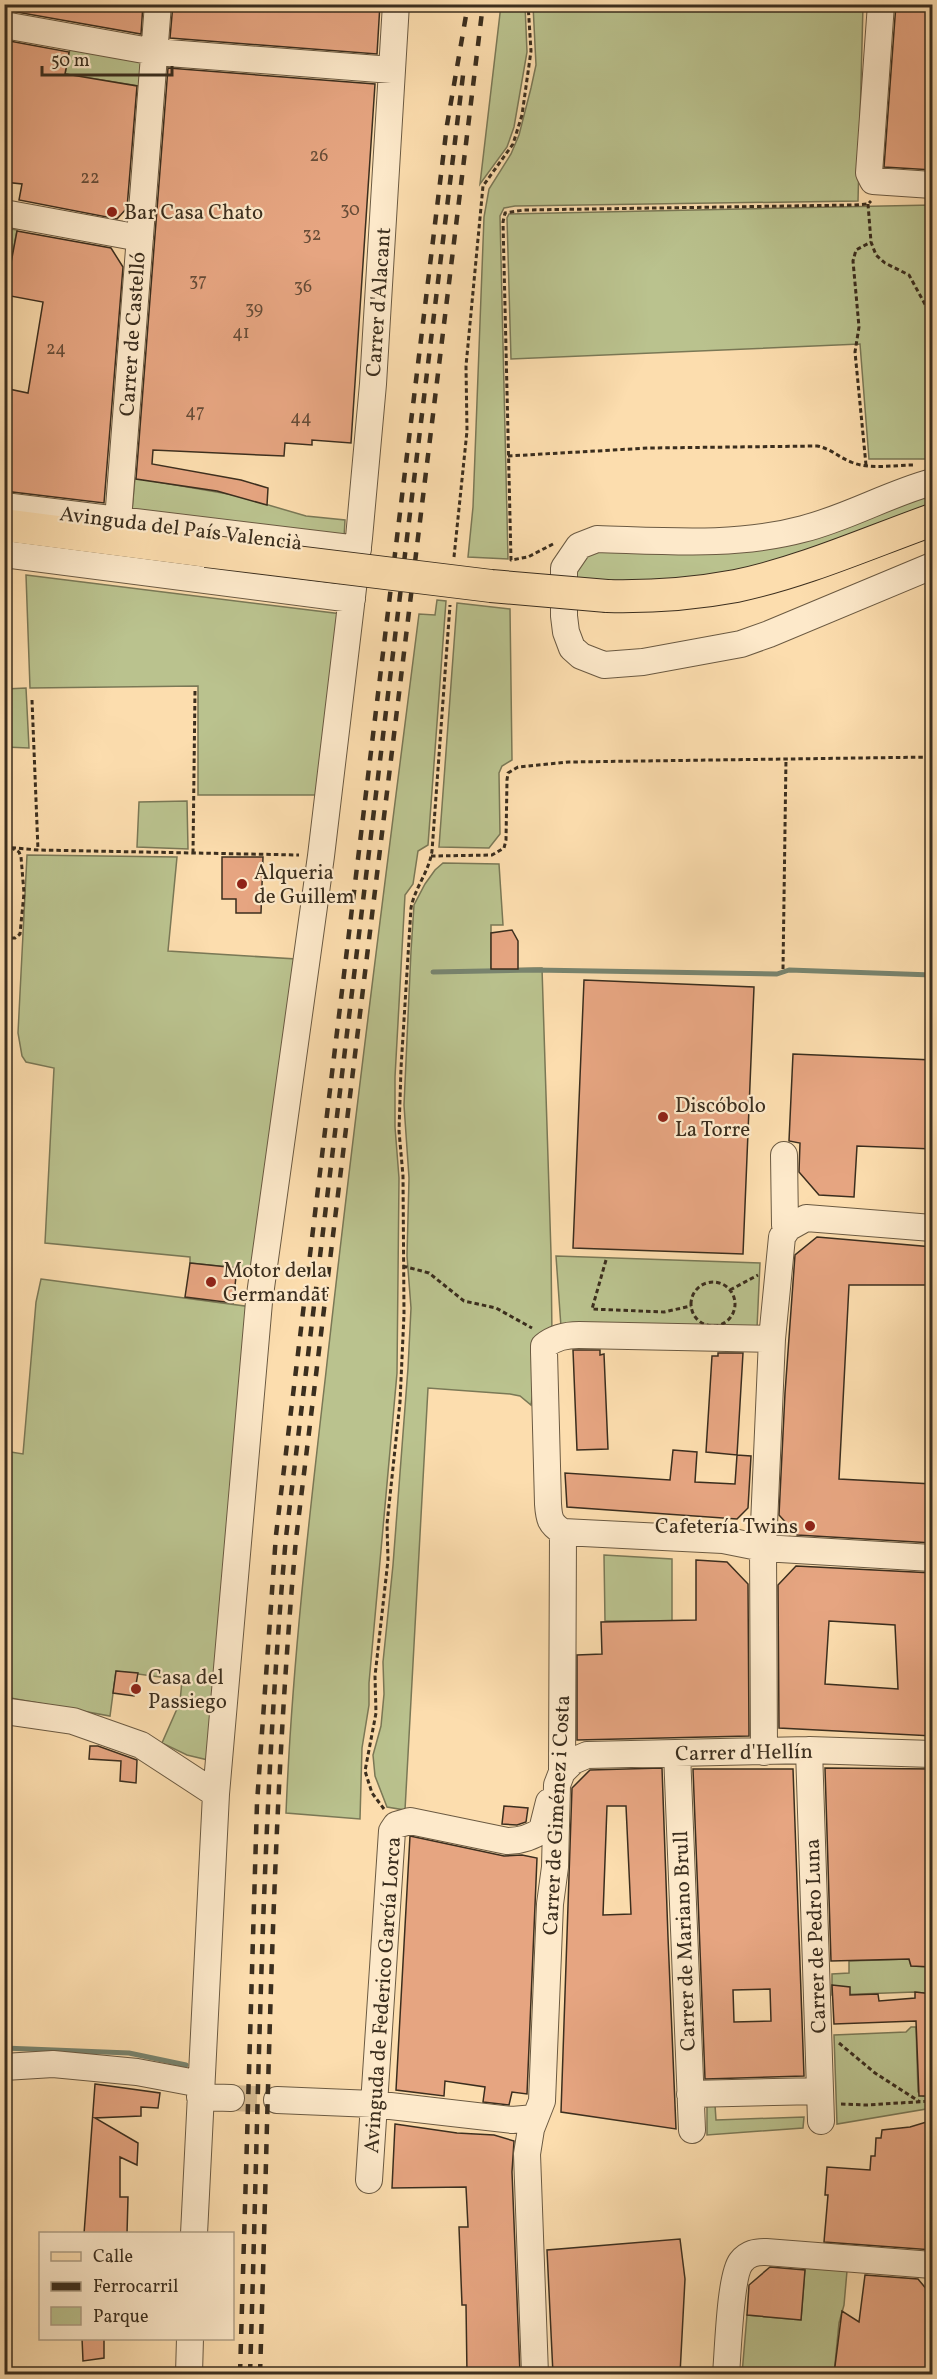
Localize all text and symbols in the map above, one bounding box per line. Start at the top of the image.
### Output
scale bar [42,39,172,77]
text: 50 m [51,49,90,74]
house number: 26 [310,144,328,169]
house number: 22 [80,166,100,191]
house number: 30 [340,198,360,223]
place label: Bar Casa Chato [124,199,263,228]
marker: Bar Casa Chato [105,205,119,219]
house number: 32 [303,223,321,248]
street label: Carrer d'Alacant [360,226,399,378]
street label: Carrer de Castelló [113,251,154,417]
house number: 37 [189,269,207,294]
house number: 36 [294,275,312,300]
house number: 39 [245,297,263,322]
house number: 41 [232,321,250,346]
house number: 24 [46,337,66,362]
house number: 47 [185,400,205,425]
house number: 44 [290,406,312,431]
street label: Avinguda del País Valencià [58,500,304,559]
place label: Alqueria de Guillem [254,859,355,912]
marker: Alqueria de Guillem [235,877,249,891]
place label: Discóbolo La Torre [675,1092,766,1145]
marker: Discóbolo La Torre [656,1110,670,1124]
place label: Motor de la Germandat [223,1257,328,1310]
marker: Motor de la Germandat [204,1275,218,1289]
place label: Cafetería Twins [655,1513,798,1542]
marker: Cafetería Twins [803,1519,817,1533]
place label: Casa del Passiego [148,1664,227,1717]
marker: Casa del Passiego [129,1682,143,1696]
street label: Carrer de Giménez i Costa [537,1694,578,1936]
street label: Carrer d'Hellín [675,1738,813,1769]
street label: Carrer de Mariano Brull [667,1830,704,2052]
street label: Avinguda de Federico García Lorca [358,1836,409,2154]
street label: Carrer de Pedro Luna [799,1838,834,2034]
legend [39,2232,234,2340]
text: Calle [93,2245,133,2270]
text: Ferrocarril [93,2275,178,2300]
text: Parque [93,2305,148,2330]

